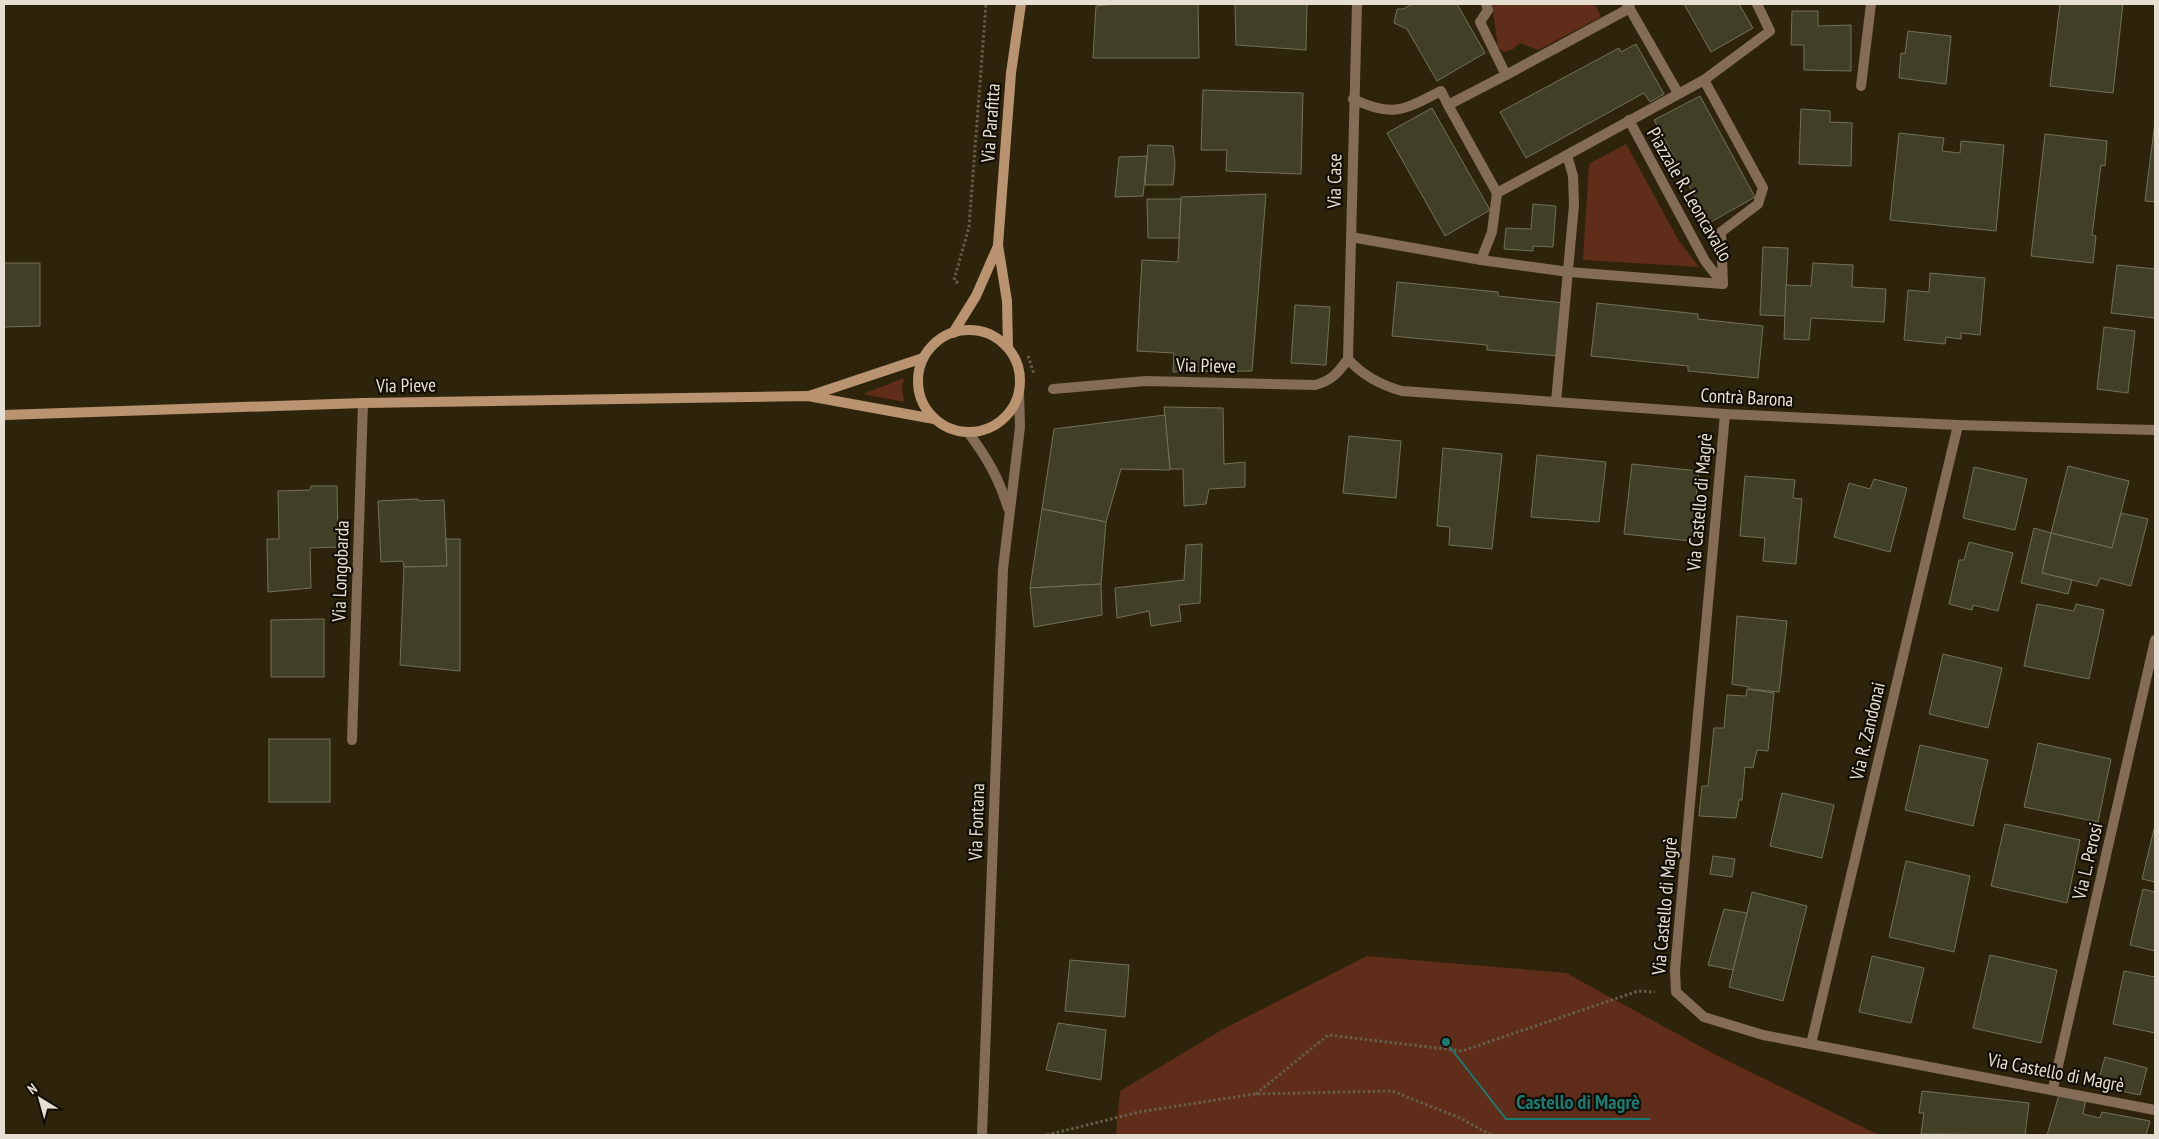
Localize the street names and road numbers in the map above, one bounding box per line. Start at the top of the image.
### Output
street label: Via Parafitta [975,83,1005,164]
street label: Piazzale R. Leoncavallo [1642,123,1738,265]
street label: Via Case [1322,153,1346,210]
street label: Via Pieve [1175,352,1236,378]
street label: Via Pieve [375,372,436,398]
street label: Contrà Barona [1700,383,1794,411]
street label: Via Castello di Magrè [1681,432,1717,573]
street label: Via Longobarda [326,520,354,623]
street label: Via R. Zandonai [1844,680,1890,783]
street label: Via Fontana [963,783,989,862]
street label: Via L. Perosi [2066,820,2108,903]
street label: Via Castello di Magrè [1646,836,1682,977]
street label: Via Castello di Magrè [1985,1047,2126,1097]

